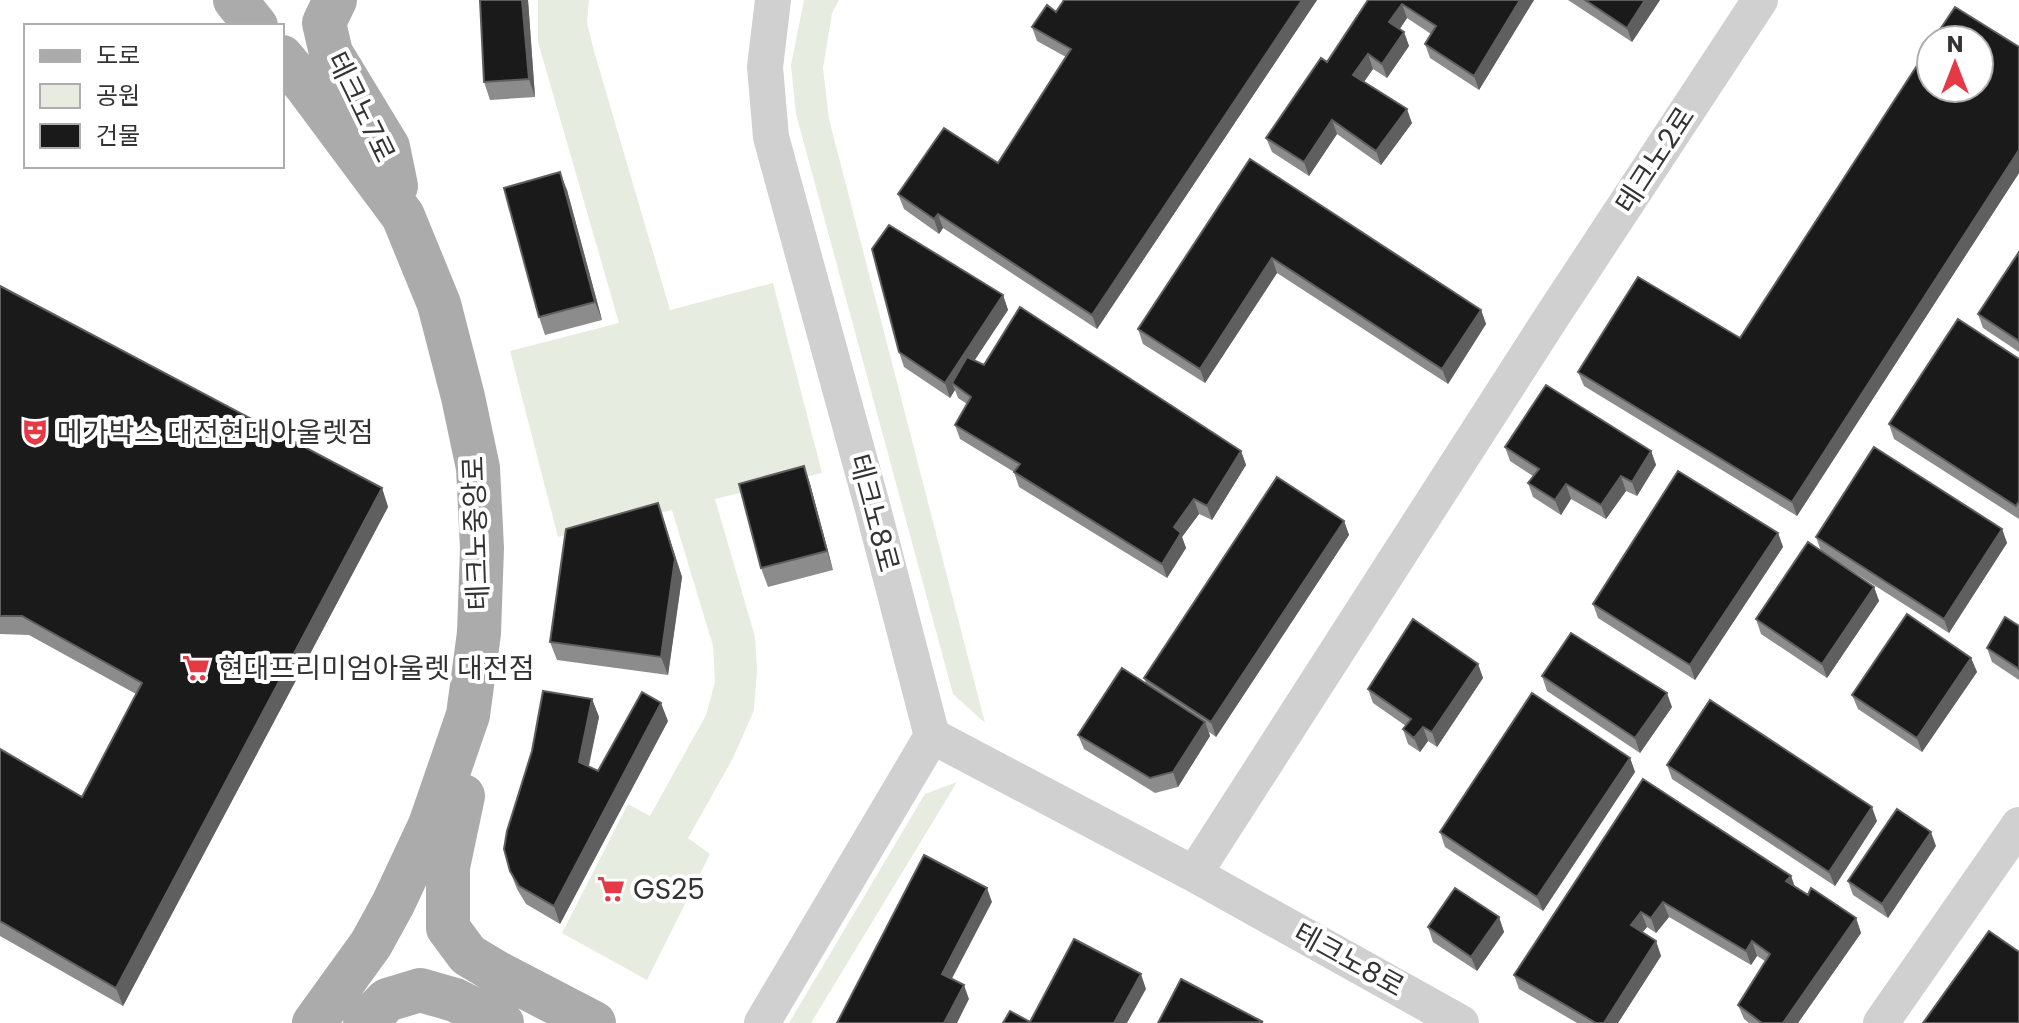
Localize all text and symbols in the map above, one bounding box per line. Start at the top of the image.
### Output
legend [24,24,284,168]
north arrow [1915,24,1995,104]
text: N [1947,29,1963,60]
text: 도로 [96,39,140,72]
street label: 테크노7로 [318,45,404,169]
text: 공원 [96,79,140,112]
street label: 테크노2로 [1606,99,1704,221]
text: 건물 [96,119,140,152]
place label: 메가박스 대전현대아울렛점 [57,413,374,452]
theatre icon: 메가박스 대전현대아울렛점 [20,417,50,447]
street label: 테크노8로 [840,450,908,576]
street label: 테크노중앙로 [454,455,498,611]
place label: 현대프리미엄아울렛 대전점 [218,649,535,688]
supermarket icon: 현대프리미엄아울렛 대전점 [181,653,211,683]
place label: GS25 [633,870,705,909]
supermarket icon: GS25 [596,874,626,904]
street label: 테크노8로 [1287,914,1411,1006]

